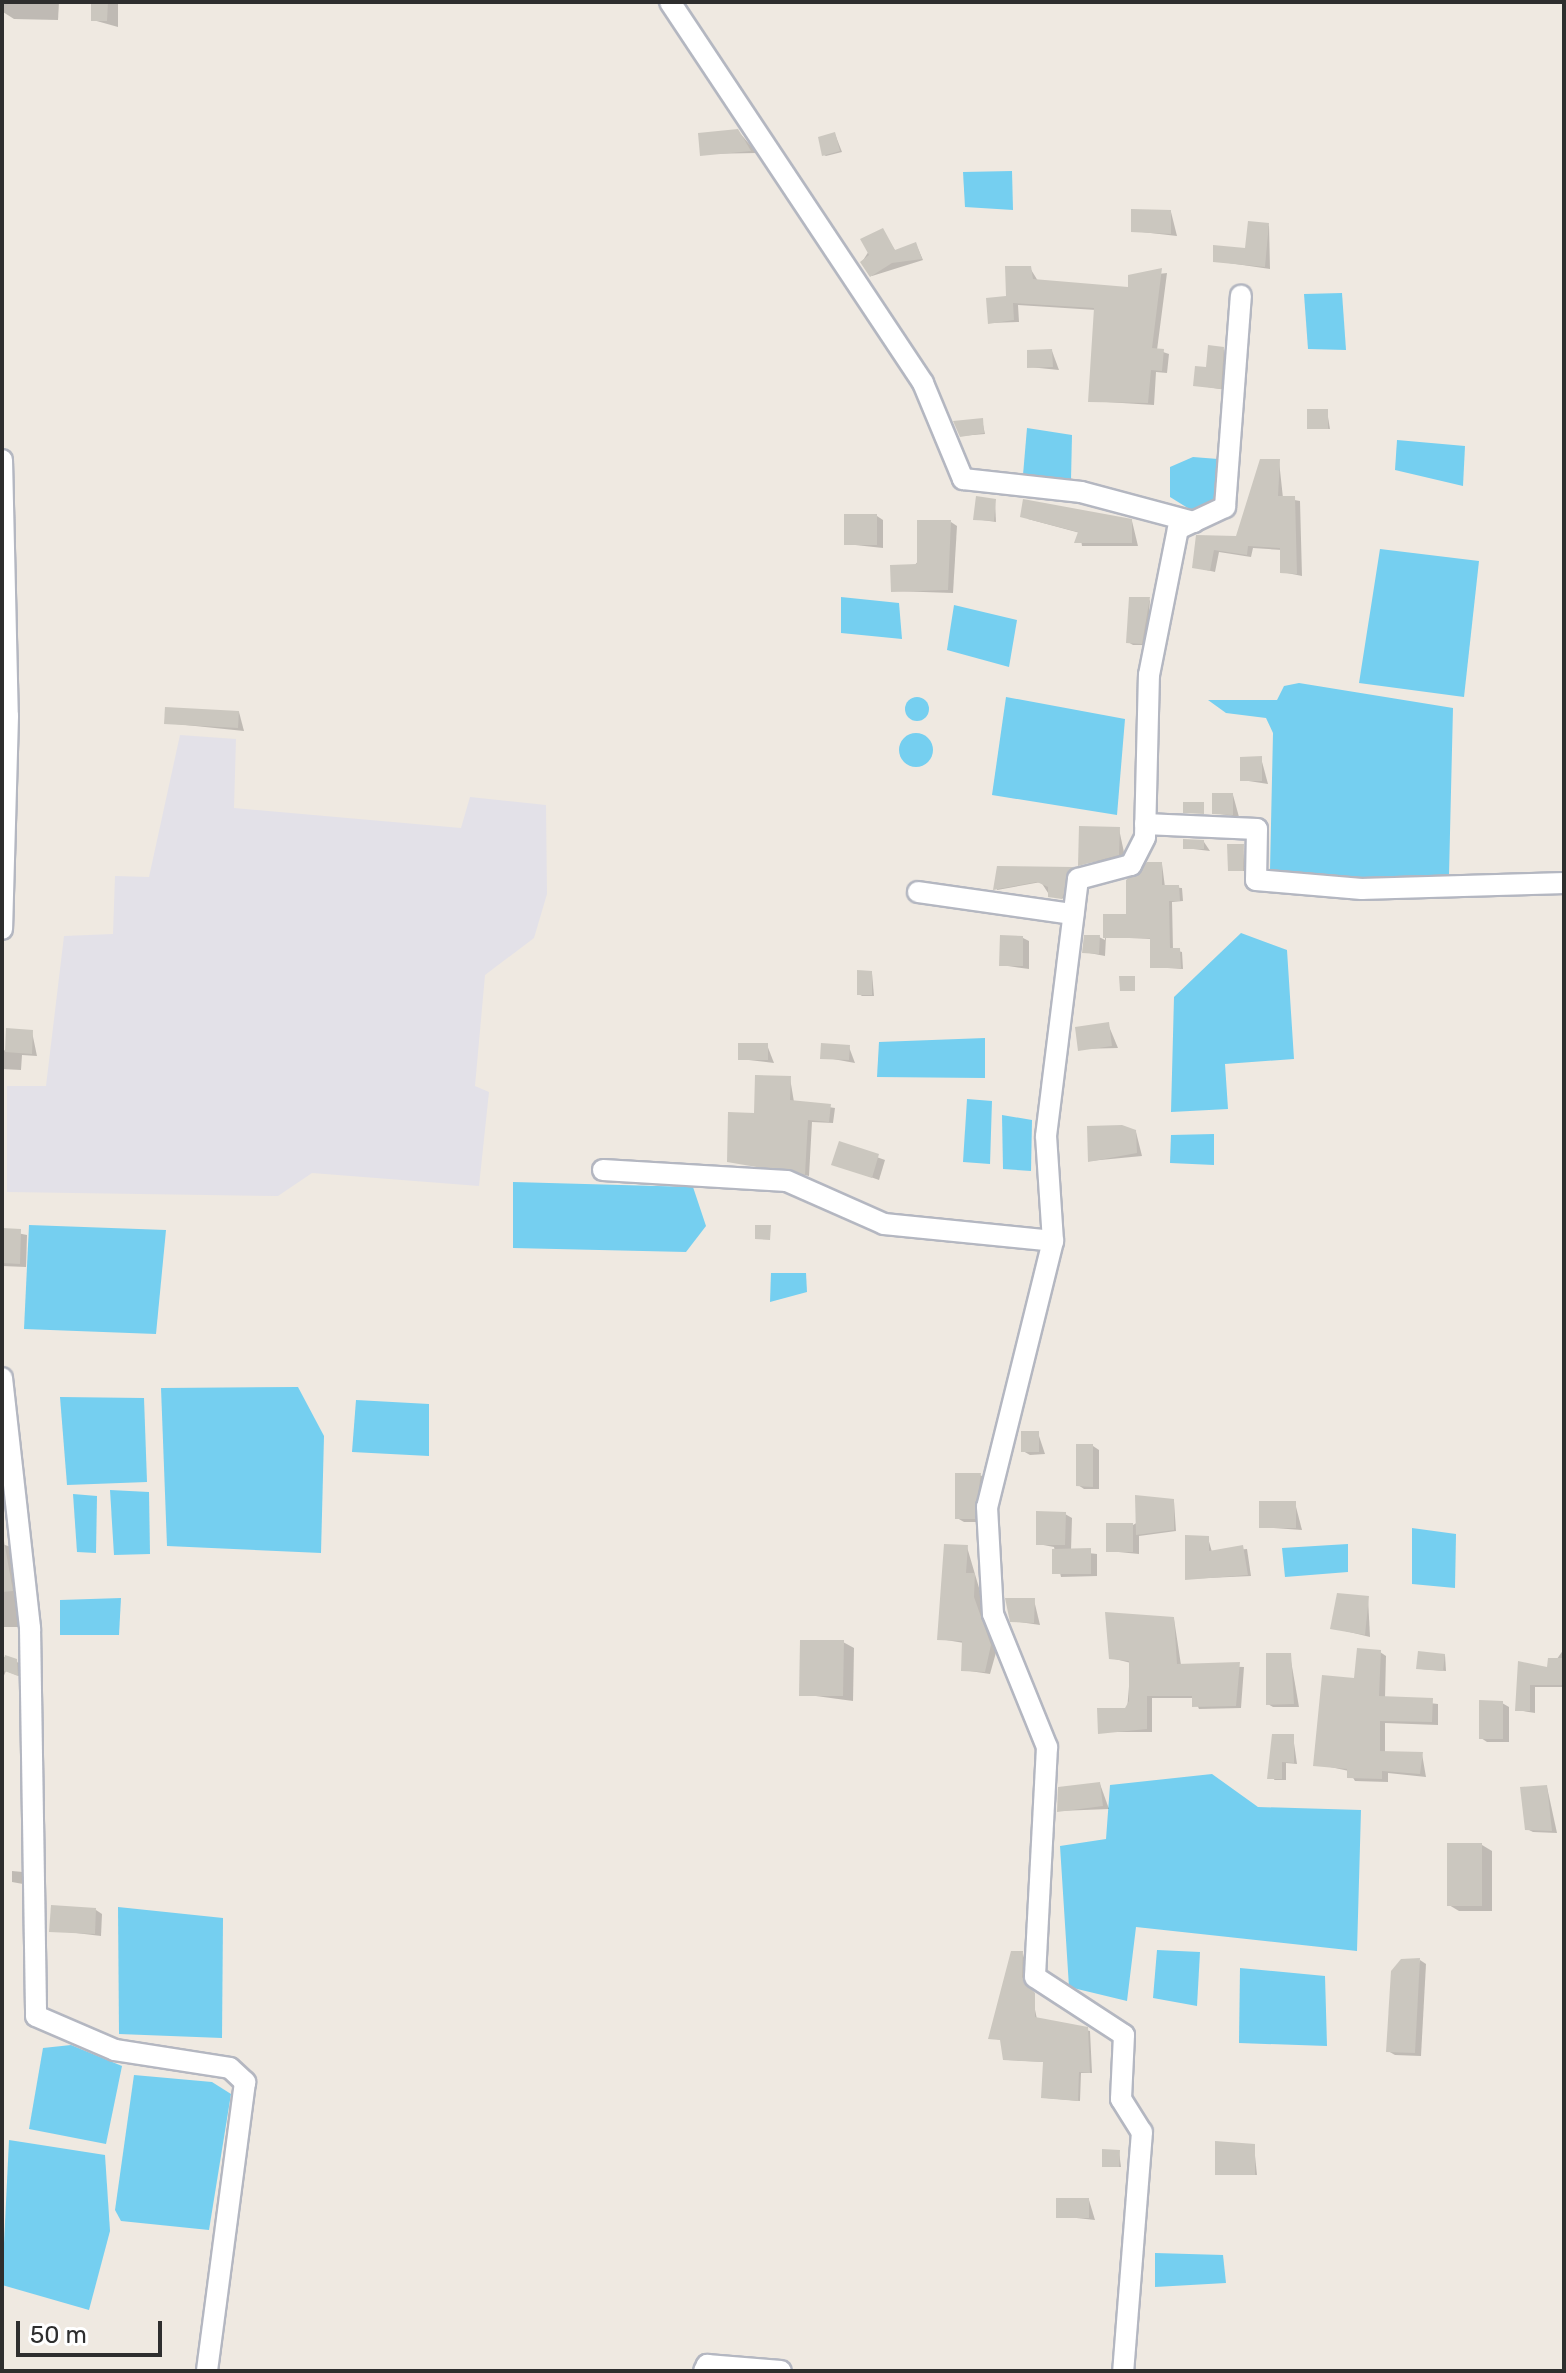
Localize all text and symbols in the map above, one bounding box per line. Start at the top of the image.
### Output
scale bar [20,2305,166,2355]
text: 50 m [30,2321,87,2349]

